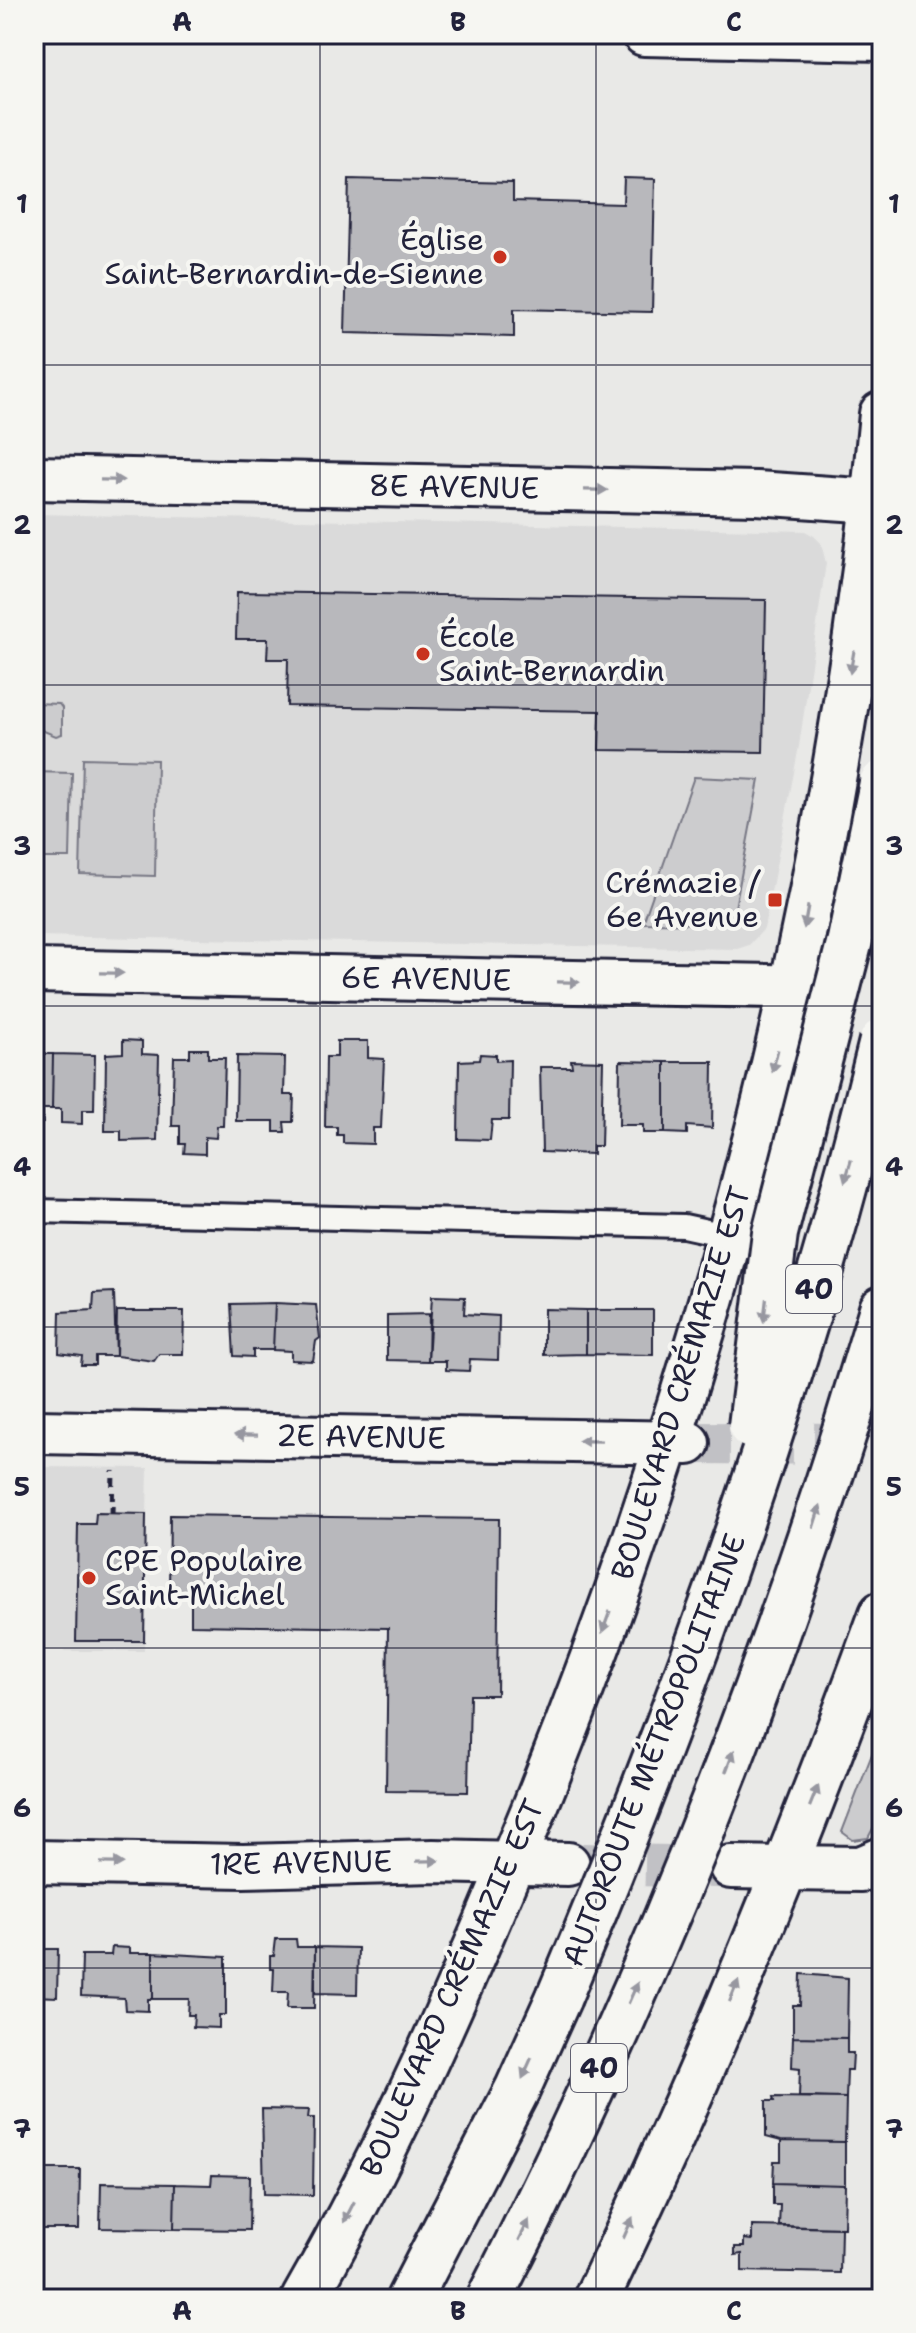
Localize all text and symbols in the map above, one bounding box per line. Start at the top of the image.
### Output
text: A [172,4,192,39]
text: B [450,4,466,39]
text: C [726,4,742,39]
text: 1 [16,186,28,221]
text: 1 [888,186,900,221]
place label: Église Saint-Bernardin-de-Sienne [105,219,484,294]
marker: Église Saint-Bernardin-de-Sienne [491,248,509,266]
street label: 8E AVENUE [368,465,540,508]
one-way arrow [100,474,125,486]
one-way arrow [584,483,609,496]
text: 2 [13,507,31,542]
text: 2 [885,507,903,542]
place label: École Saint-Bernardin [439,616,665,691]
marker: École Saint-Bernardin [414,645,432,663]
one-way arrow [846,649,858,674]
text: 3 [13,828,31,863]
text: 3 [885,828,903,863]
place label: Crémazie / 6e Avenue [605,862,761,937]
marker: Crémazie / 6e Avenue [766,891,784,909]
one-way arrow [800,905,812,930]
street label: 6E AVENUE [340,957,512,1000]
one-way arrow [100,967,125,979]
one-way arrow [556,976,581,988]
one-way arrow [768,1049,780,1074]
text: 4 [13,1149,31,1184]
text: 4 [885,1149,903,1184]
one-way arrow [841,1159,854,1183]
street label: BOULEVARD CRÉMAZIE EST [601,1181,760,1585]
road number: 40 [786,1265,842,1313]
one-way arrow [759,1298,772,1323]
street label: 2E AVENUE [276,1415,446,1458]
one-way arrow [233,1429,258,1442]
one-way arrow [577,1435,602,1447]
text: 5 [14,1469,30,1504]
text: 5 [886,1469,902,1504]
one-way arrow [811,1504,824,1528]
street label: AUTOROUTE MÉTROPOLITAINE [552,1528,755,1972]
place label: CPE Populaire Saint-Michel [105,1540,303,1615]
marker: CPE Populaire Saint-Michel [80,1569,98,1587]
one-way arrow [599,1610,611,1634]
one-way arrow [723,1749,736,1773]
one-way arrow [807,1784,820,1808]
text: 6 [13,1790,31,1825]
text: 6 [885,1790,903,1825]
street label: BOULEVARD CRÉMAZIE EST [350,1792,554,2183]
street label: 1RE AVENUE [209,1840,393,1885]
one-way arrow [416,1855,441,1868]
one-way arrow [100,1857,125,1870]
one-way arrow [728,1979,741,2003]
one-way arrow [626,1982,640,2005]
road number: 40 [571,2044,627,2092]
one-way arrow [520,2056,534,2080]
text: 7 [13,2111,31,2146]
text: 7 [885,2111,903,2146]
one-way arrow [343,2201,356,2224]
one-way arrow [621,2216,635,2240]
one-way arrow [517,2218,531,2241]
text: A [172,2293,192,2328]
text: B [450,2293,466,2328]
text: C [726,2293,742,2328]

